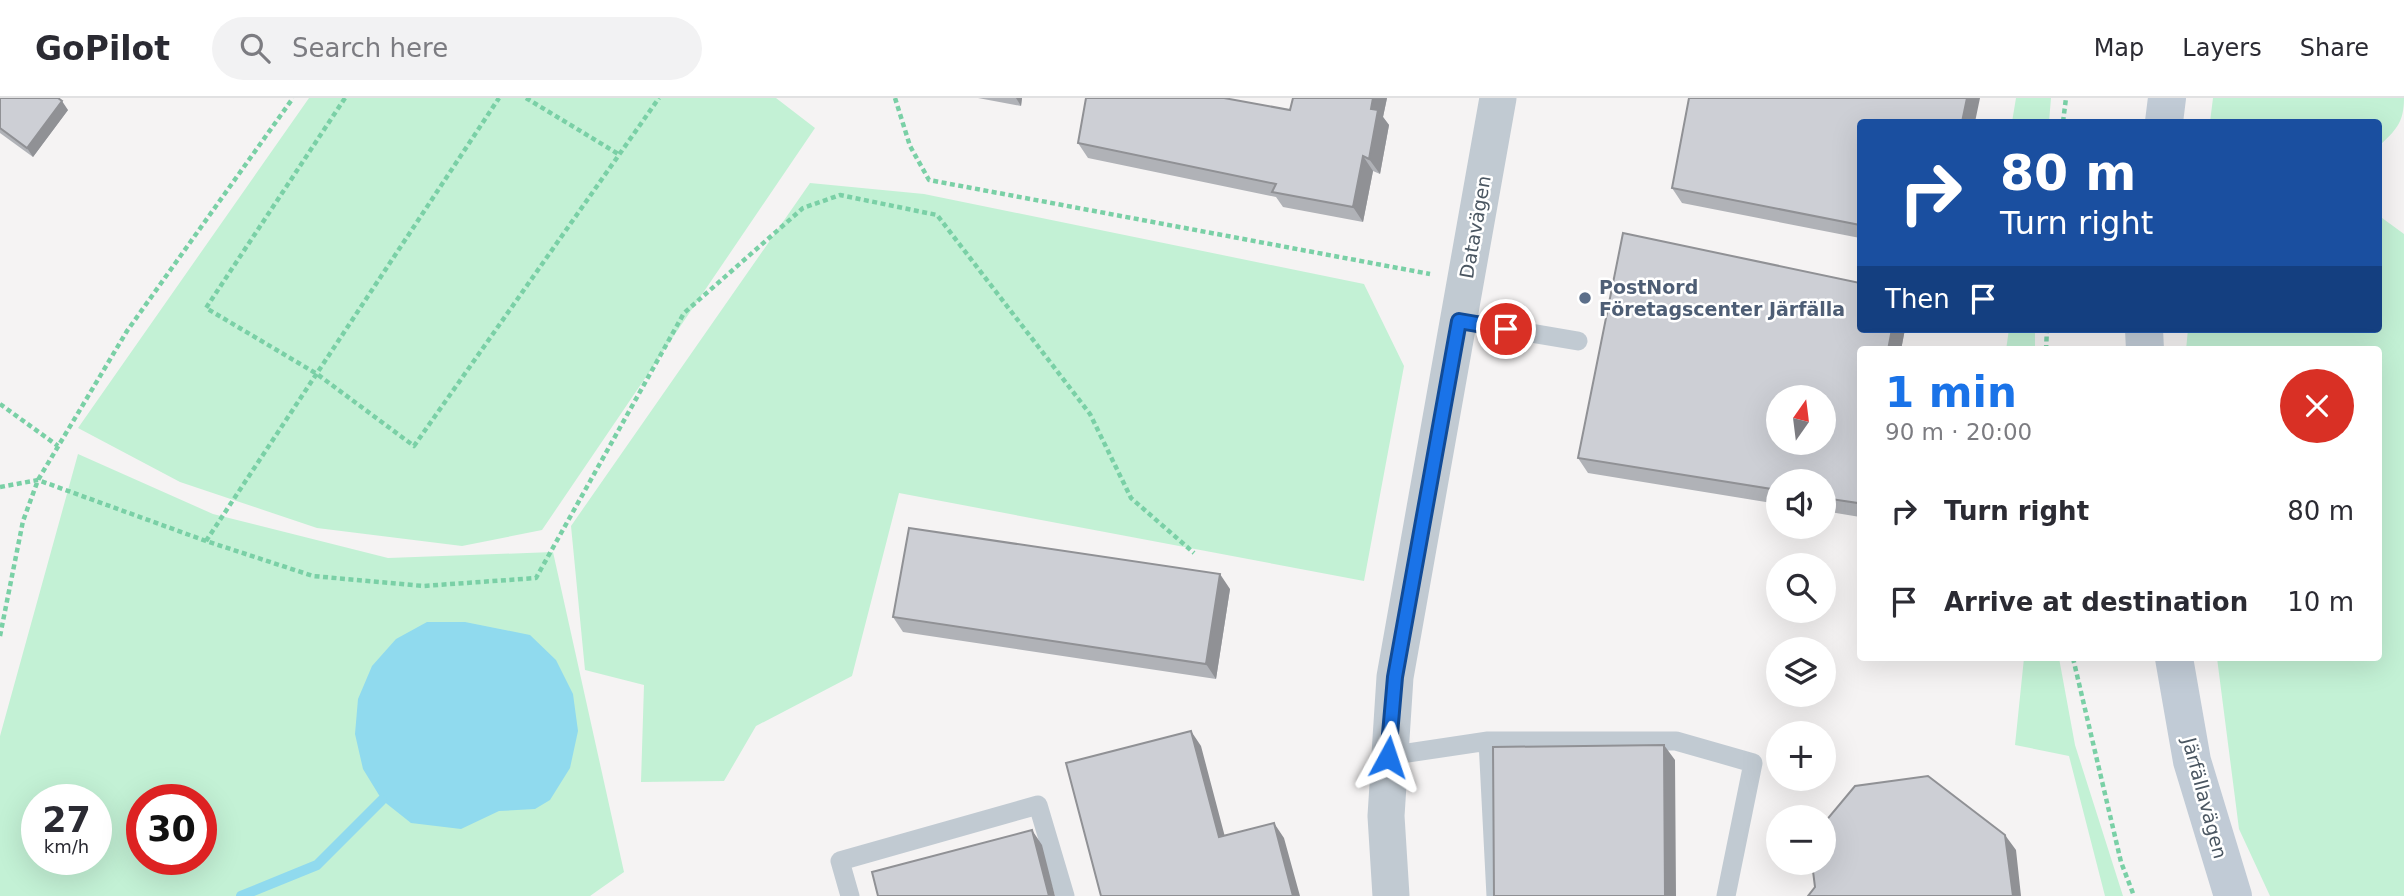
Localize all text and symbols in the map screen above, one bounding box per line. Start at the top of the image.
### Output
search box [212,17,702,80]
text: GoPilot [35,29,170,68]
icon: search [236,29,274,67]
text: Search here [292,33,448,63]
text: Map [2094,34,2144,62]
text: Layers [2182,34,2262,62]
text: Share [2300,34,2369,62]
text: 80 m [2000,145,2136,202]
icon: right [1885,147,1976,238]
street label: Datavägen [1455,174,1495,280]
text: Turn right [2000,204,2153,242]
place label: PostNord Företagscenter Järfälla [1599,276,1845,320]
icon: arrive [1964,280,2002,318]
text: Then [1885,284,1950,314]
marker: PostNord Företagscenter Järfälla [1577,290,1593,306]
pin [1476,299,1536,359]
icon: arrive [1487,310,1525,348]
text: 1 min [1885,368,2017,417]
button: close [2280,369,2354,443]
north arrow [1766,385,1836,455]
map controls [1766,385,1836,875]
text: 90 m · 20:00 [1885,419,2032,445]
button: sound [1766,469,1836,539]
icon: right [1885,492,1923,530]
text: Turn right [1944,496,2089,526]
text: 80 m [2287,496,2354,526]
button: search [1766,553,1836,623]
icon: arrive [1885,583,1923,621]
text: Arrive at destination [1944,587,2248,617]
text: 10 m [2287,587,2354,617]
button: layers [1766,637,1836,707]
position arrow [1351,720,1425,794]
button: + [1766,721,1836,791]
street label: Järfällavägen [2178,734,2232,861]
speed limit sign: 30 [126,784,217,875]
text: 27 [42,800,91,840]
button: − [1766,805,1836,875]
text: km/h [44,836,89,857]

